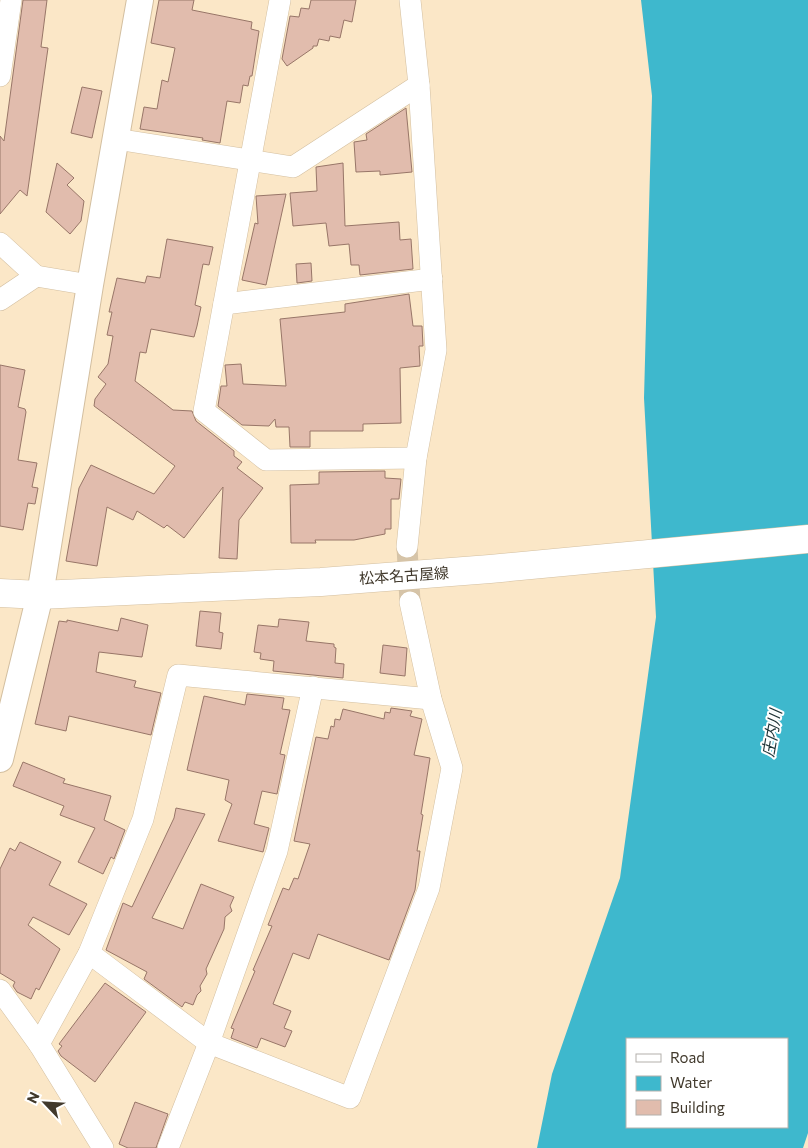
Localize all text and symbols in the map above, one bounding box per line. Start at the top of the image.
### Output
street label: 松本名古屋線 [358,563,450,587]
water label: 庄内川 [757,706,785,758]
legend [626,1038,788,1128]
text: Road [670,1048,705,1066]
text: Water [670,1073,712,1091]
north arrow [20,1078,70,1128]
text: N [23,1089,43,1106]
text: Building [670,1098,725,1116]

